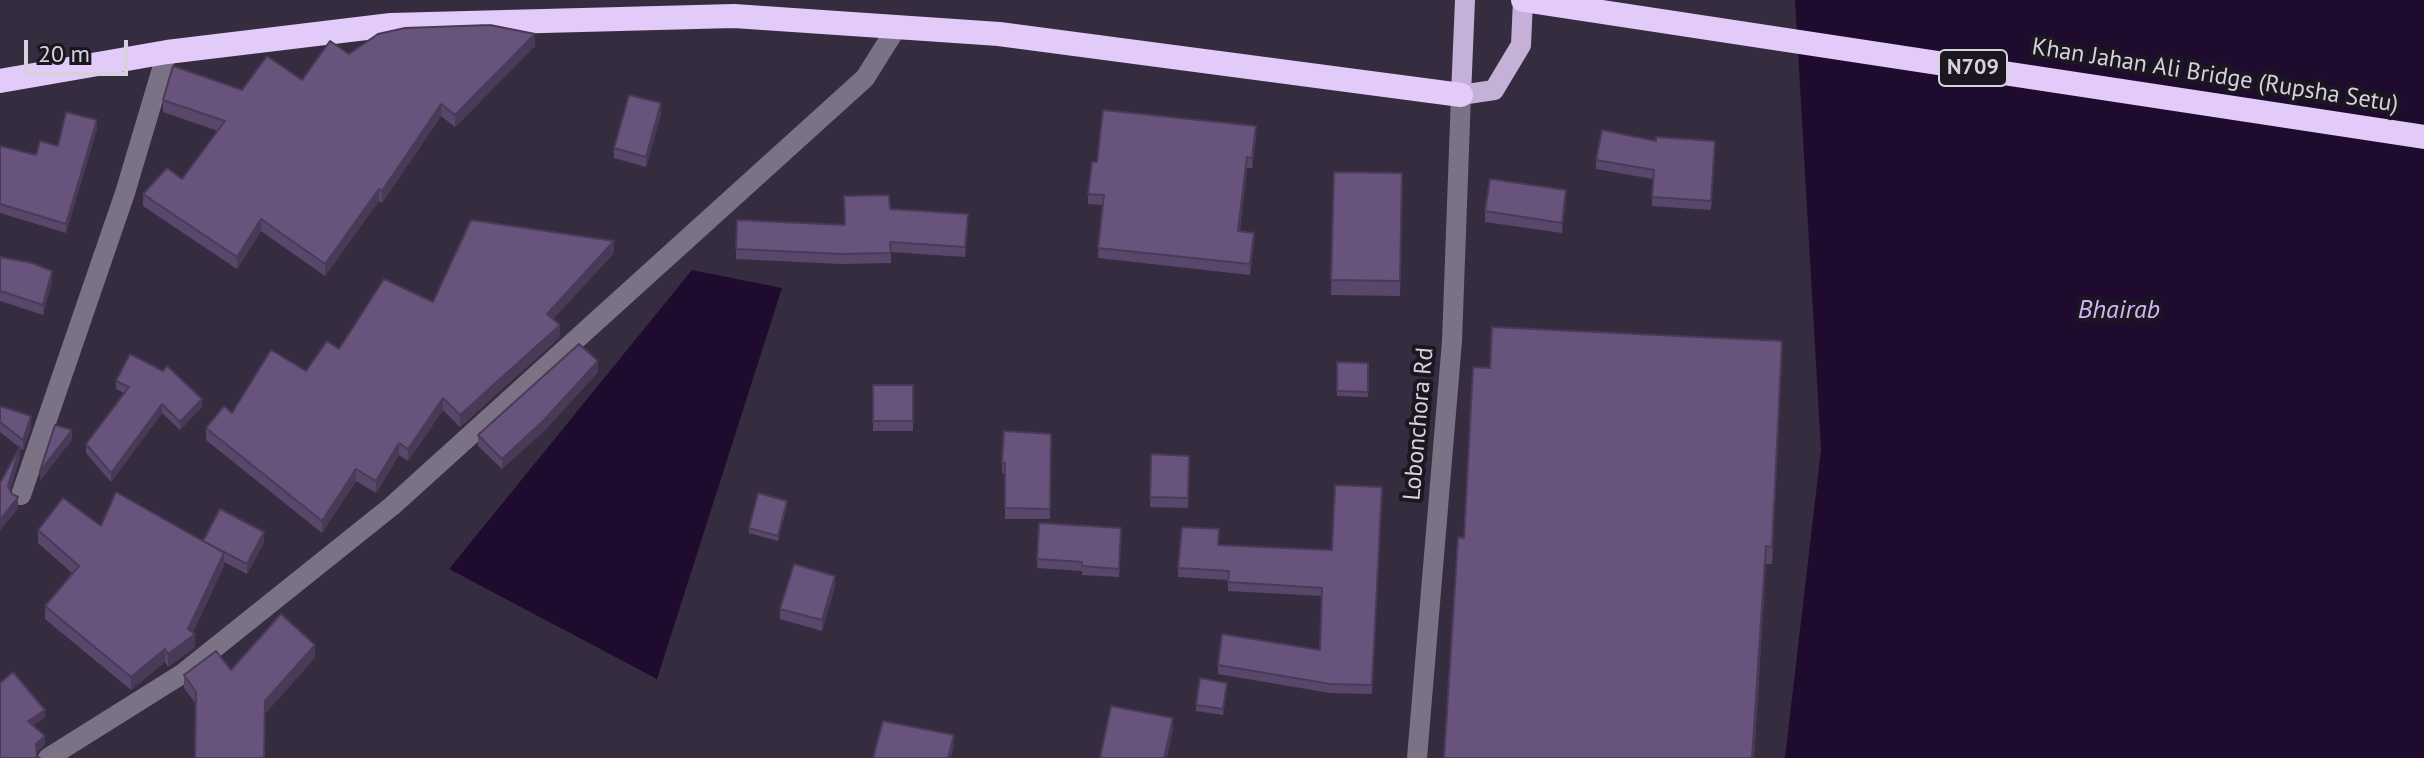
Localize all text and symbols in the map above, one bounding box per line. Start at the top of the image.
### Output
scale bar [28,24,132,74]
street label: Khan Jahan Ali Bridge (Rupsha Setu) [2030,33,2400,119]
text: 20 m [38,38,90,69]
road number: N709 [1939,50,2007,86]
water label: Bhairab [2078,295,2160,327]
street label: Lobonchora Rd [1398,346,1440,502]

